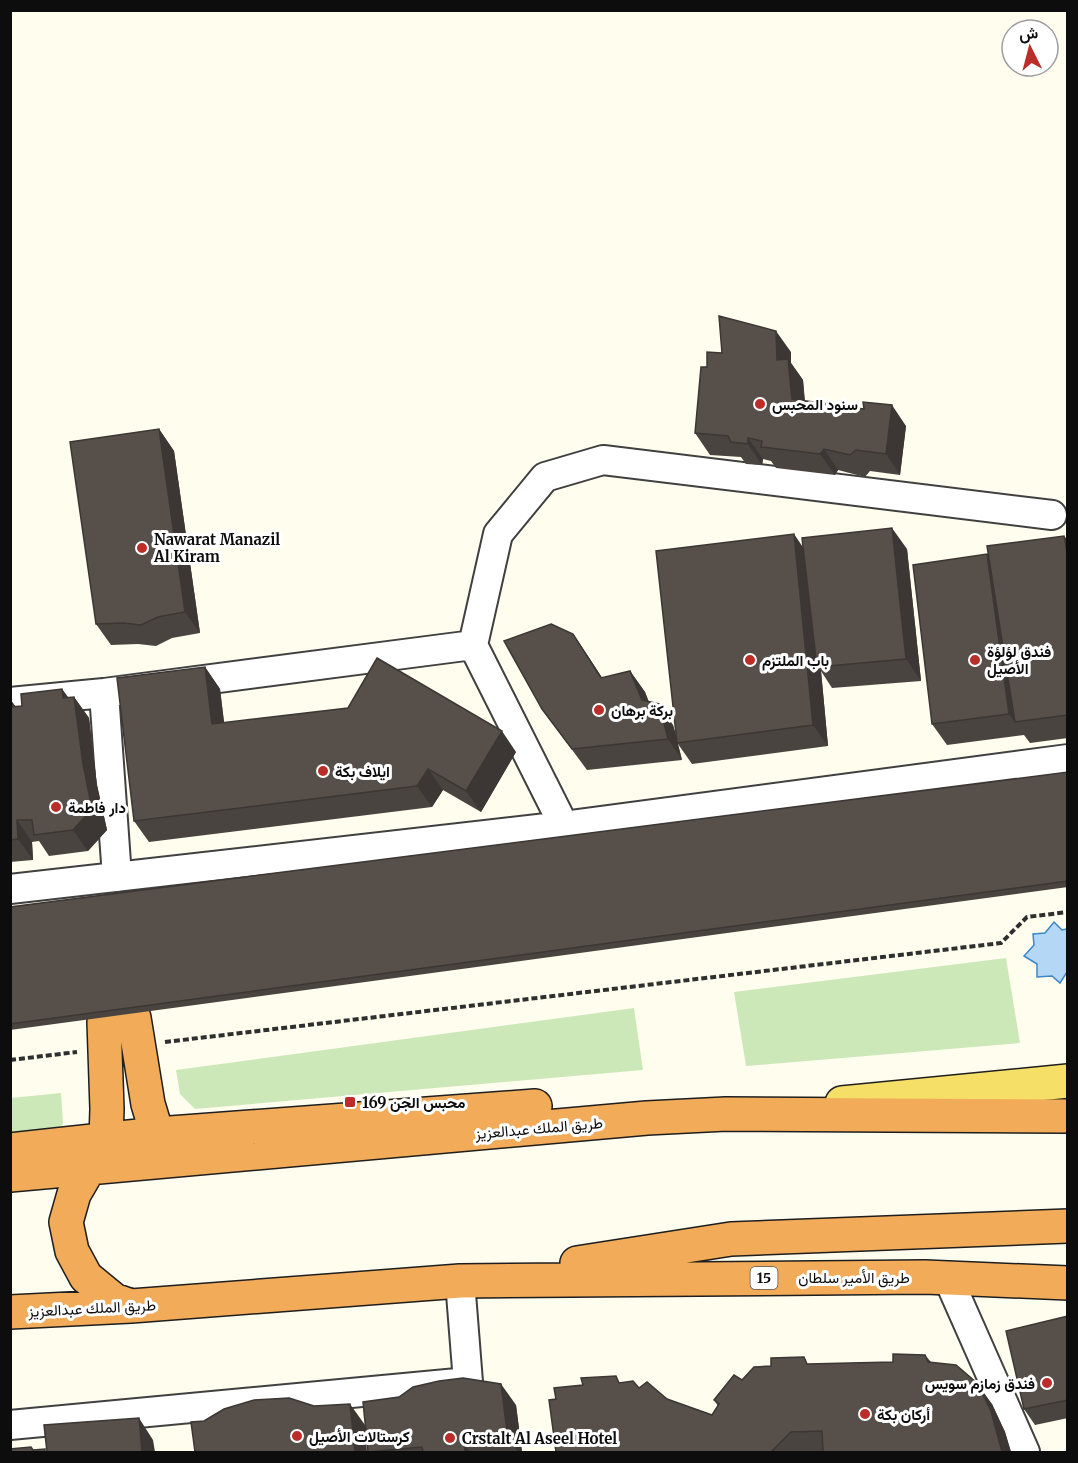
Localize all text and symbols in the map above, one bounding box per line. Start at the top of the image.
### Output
north arrow [1000,18,1060,78]
text: ش [1018,22,1039,44]
place label: سنود المحبس [772,395,858,414]
marker: سنود المحبس [753,397,767,411]
place label: Nawarat Manazil Al Kiram [153,530,280,566]
marker: Nawarat Manazil Al Kiram [135,541,149,555]
place label: فندق لؤلؤة الأصيل [987,642,1051,678]
place label: باب الملتزم [762,651,829,671]
marker: باب الملتزم [743,653,757,667]
marker: فندق لؤلؤة الأصيل [968,653,982,667]
place label: بركة برهان [611,701,673,720]
marker: بركة برهان [592,703,606,717]
place label: ايلاف بكة [335,762,390,781]
marker: ايلاف بكة [316,764,330,778]
place label: دار فاطمة [68,798,126,817]
marker: دار فاطمة [49,800,63,814]
place label: محبس الجن 169 [362,1093,465,1112]
marker: محبس الجن 169 [343,1095,357,1109]
street label: طريق الملك عبدالعزيز [473,1113,604,1144]
road number: 15 [750,1267,777,1289]
street label: طريق الأمير سلطان [798,1268,910,1288]
street label: طريق الملك عبدالعزيز [27,1295,157,1322]
place label: فندق زمازم سويس [925,1374,1035,1394]
marker: فندق زمازم سويس [1040,1376,1054,1390]
place label: أركان بكة [877,1405,930,1424]
marker: أركان بكة [858,1407,872,1421]
place label: كرستالات الأصيل [309,1427,410,1446]
marker: كرستالات الأصيل [290,1429,304,1443]
place label: Crstalt Al Aseel Hotel [462,1429,617,1448]
marker: Crstalt Al Aseel Hotel [443,1431,457,1445]

